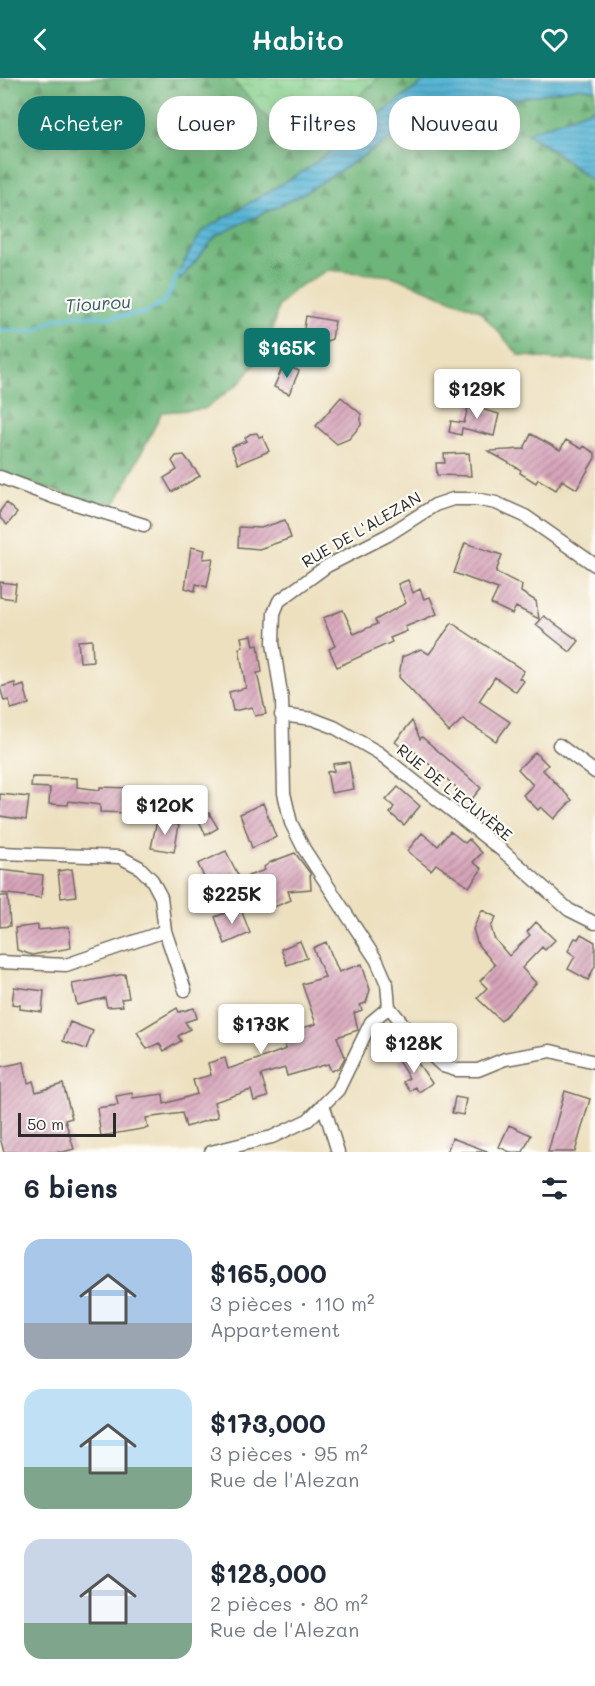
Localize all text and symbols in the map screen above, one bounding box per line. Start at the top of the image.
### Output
text: Habito [252,22,343,57]
icon: back [24,23,57,56]
icon: heart [538,23,571,56]
chip: Acheter [18,96,145,150]
chip: Louer [157,96,257,150]
chip: Filtres [269,96,377,150]
chip: Nouveau [389,96,520,150]
water label: Tiourou [64,289,132,317]
pin: $165K [245,328,329,379]
text: $165K [258,334,316,360]
pin: $129K [435,369,519,420]
text: $129K [448,375,506,401]
street label: RUE DE L'ALEZAN [297,486,425,572]
street label: RUE DE L'ECUYÈRE [393,739,517,845]
pin: $120K [123,785,207,836]
text: $120K [136,791,194,817]
pin: $225K [190,874,274,925]
text: $225K [202,880,262,906]
pin: $173K [219,1004,303,1055]
text: $173K [232,1010,290,1036]
pin: $128K [372,1023,456,1074]
text: $128K [385,1029,443,1055]
scale bar [18,1110,116,1138]
text: 50 m [27,1113,64,1134]
text: 6 biens [24,1171,118,1205]
icon: filters [538,1172,571,1205]
text: $165,000 [210,1256,327,1290]
icon: home [72,1263,144,1335]
text: 3 pièces · 110 m² [210,1290,374,1316]
text: Appartement [210,1316,340,1342]
text: $173,000 [210,1406,326,1440]
icon: home [72,1413,144,1485]
text: 3 pièces · 95 m² [210,1440,368,1466]
text: Rue de l'Alezan [210,1466,359,1492]
text: $128,000 [210,1556,326,1590]
icon: home [72,1563,144,1635]
text: 2 pièces · 80 m² [210,1590,368,1616]
text: Rue de l'Alezan [210,1616,359,1642]

